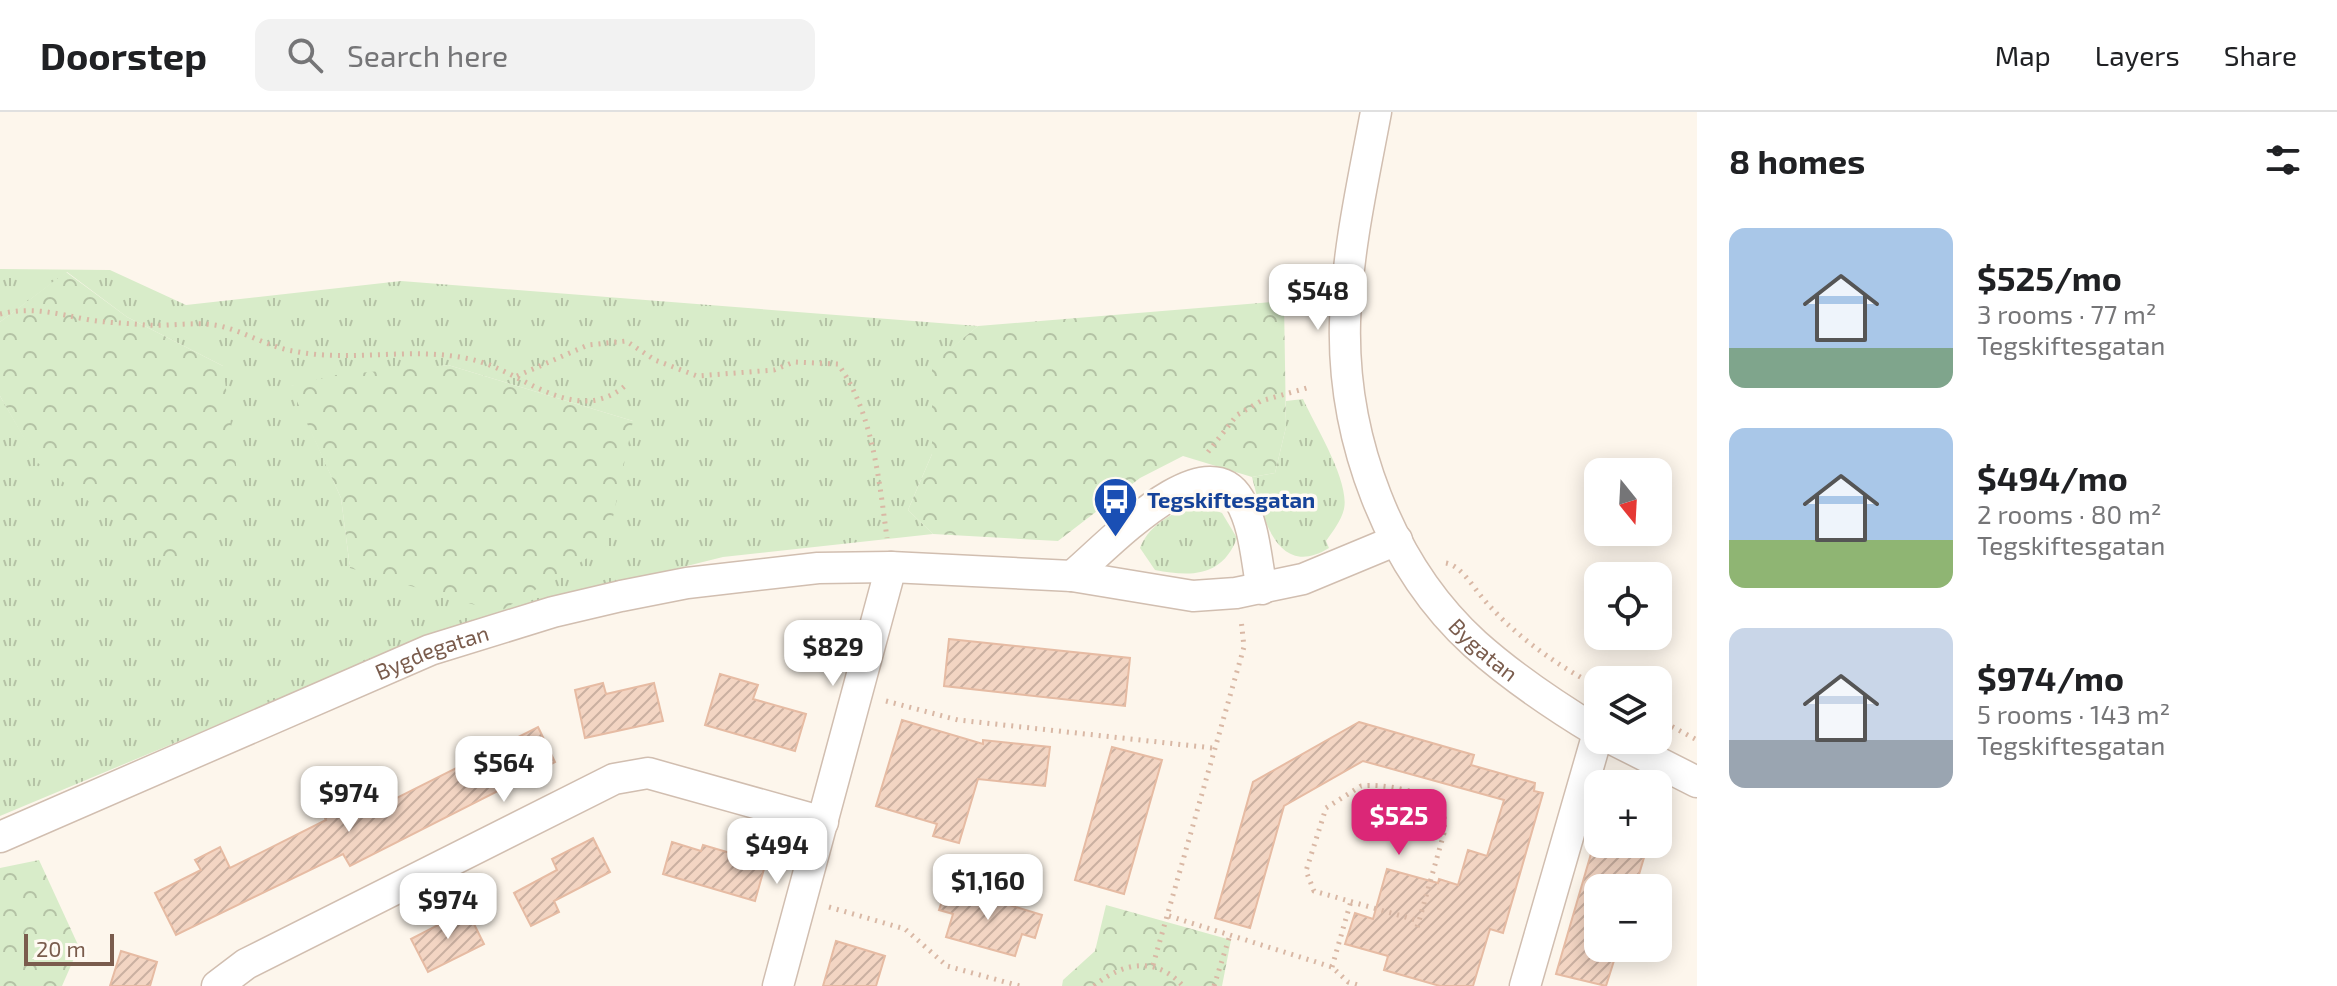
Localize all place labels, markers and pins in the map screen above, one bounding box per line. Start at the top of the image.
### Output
pin: $548 [1271,264,1365,332]
bus stop icon: Tegskiftesgatan [1092,476,1140,539]
place label: Tegskiftesgatan [1147,486,1315,512]
pin: $829 [786,620,880,688]
pin: $564 [457,736,551,804]
pin: $974 [302,766,396,834]
pin: $525 [1352,789,1446,857]
pin: $494 [730,818,824,886]
pin: $1,160 [923,854,1053,922]
pin: $974 [401,873,495,941]

